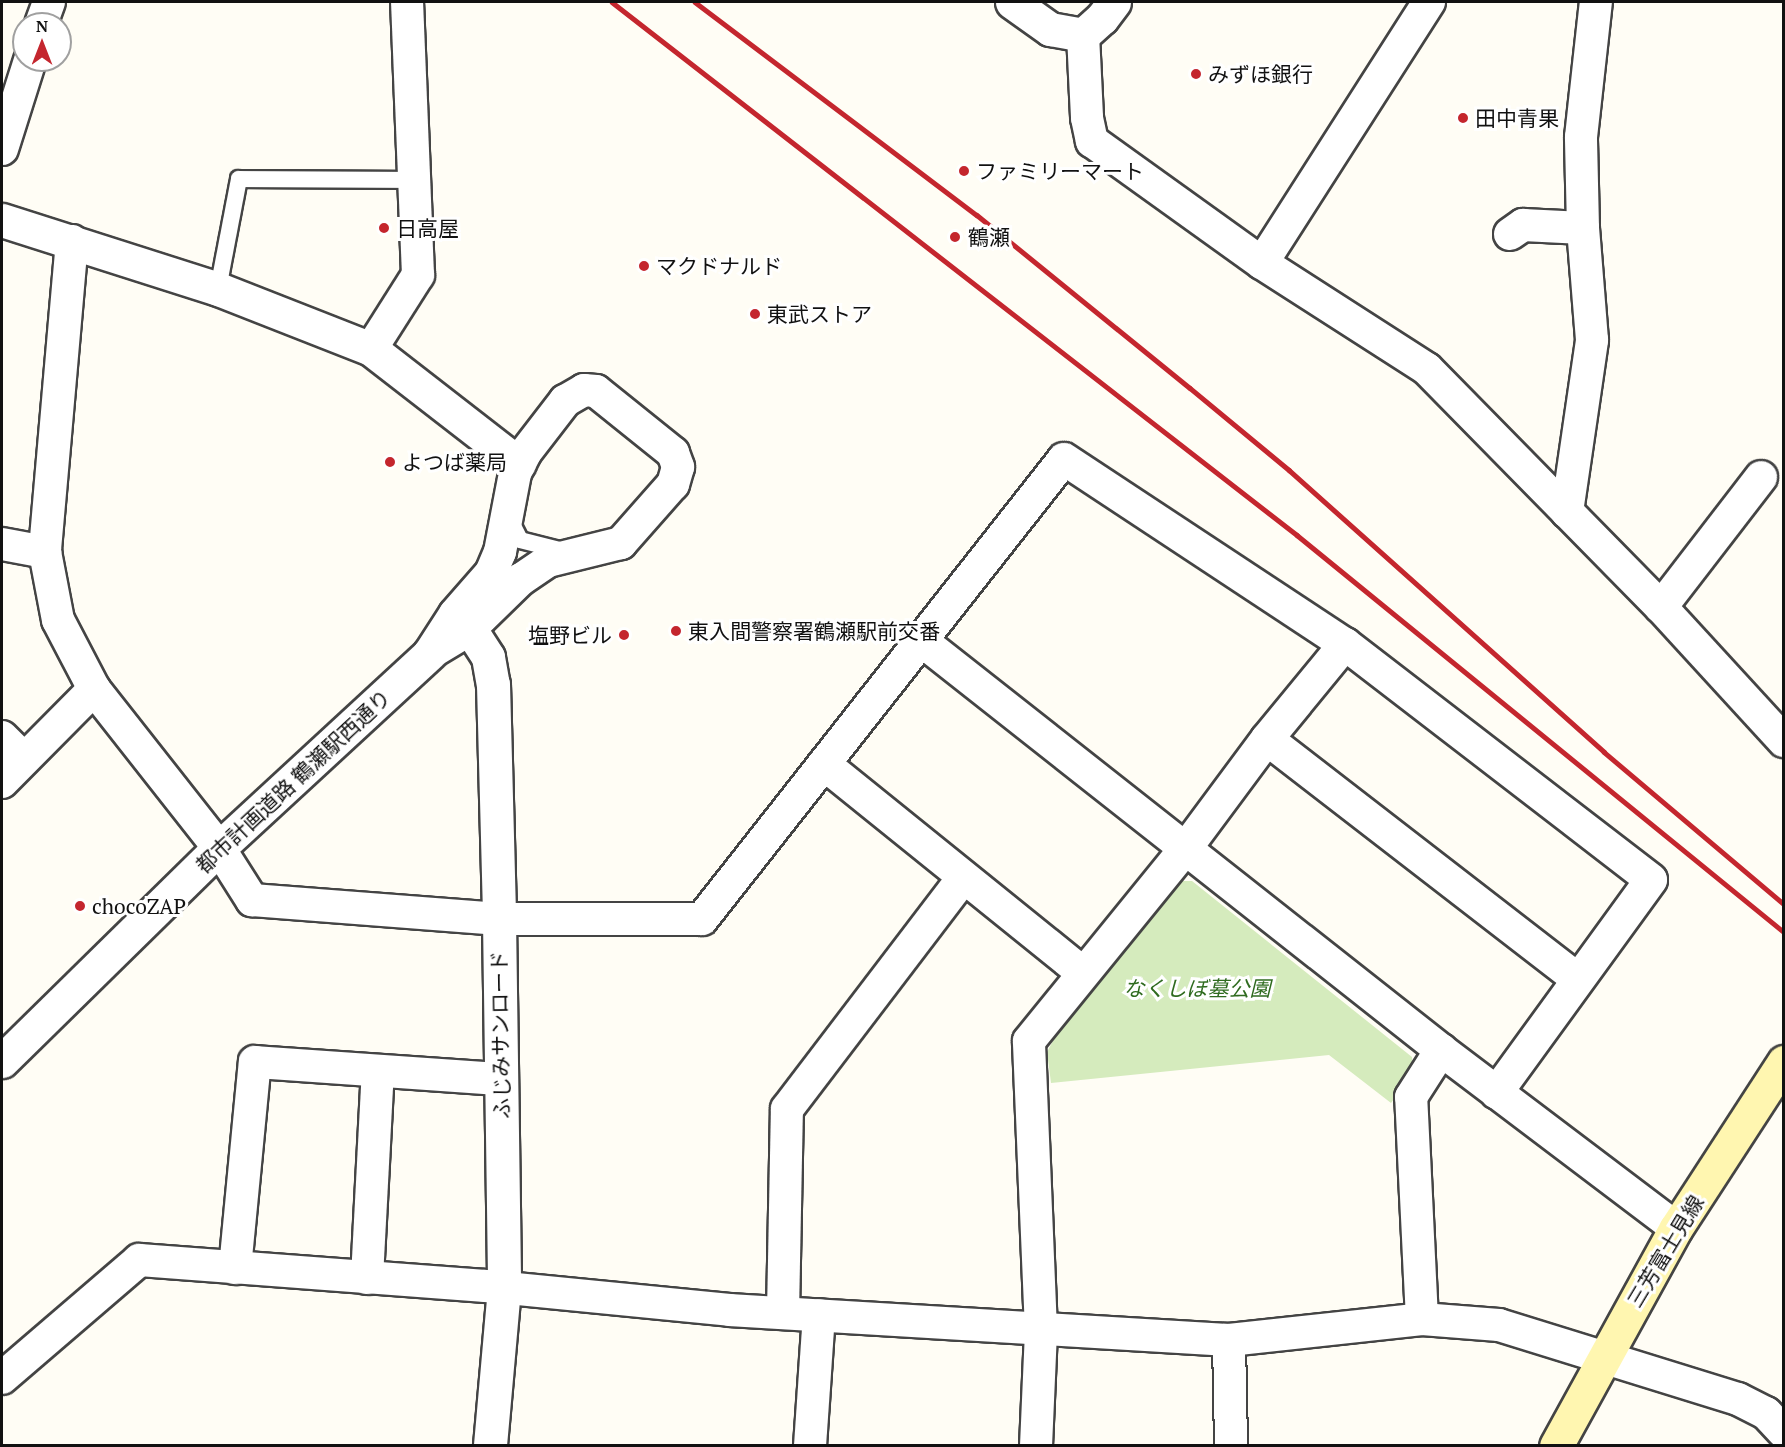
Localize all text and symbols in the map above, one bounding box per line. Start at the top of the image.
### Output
north arrow [12,12,72,72]
text: N [36,15,48,37]
place label: みずほ銀行 [1208,61,1313,87]
marker: みずほ銀行 [1189,67,1203,81]
place label: 田中青果 [1475,105,1559,131]
marker: 田中青果 [1456,111,1470,125]
place label: ファミリーマート [976,158,1144,184]
marker: ファミリーマート [957,164,971,178]
place label: 日高屋 [396,215,459,241]
marker: 日高屋 [377,221,391,235]
place label: 鶴瀬 [968,224,1010,250]
marker: 鶴瀬 [946,228,964,246]
place label: マクドナルド [656,253,782,279]
marker: マクドナルド [637,259,651,273]
place label: 東武ストア [767,301,872,327]
marker: 東武ストア [748,307,762,321]
place label: よつば薬局 [402,449,507,475]
marker: よつば薬局 [383,455,397,469]
place label: 東入間警察署鶴瀬駅前交番 [688,618,940,644]
place label: 塩野ビル [528,622,612,648]
marker: 東入間警察署鶴瀬駅前交番 [669,624,683,638]
marker: 塩野ビル [617,628,631,642]
street label: 都市計画道路 鶴瀬駅西通り [190,684,396,878]
place label: chocoZAP [92,893,186,919]
marker: chocoZAP [73,899,87,913]
street label: ふじみサンロード [486,951,514,1119]
park label: なくしぼ墓公園 [1124,975,1270,1001]
street label: 三芳富士見線 [1622,1191,1708,1311]

